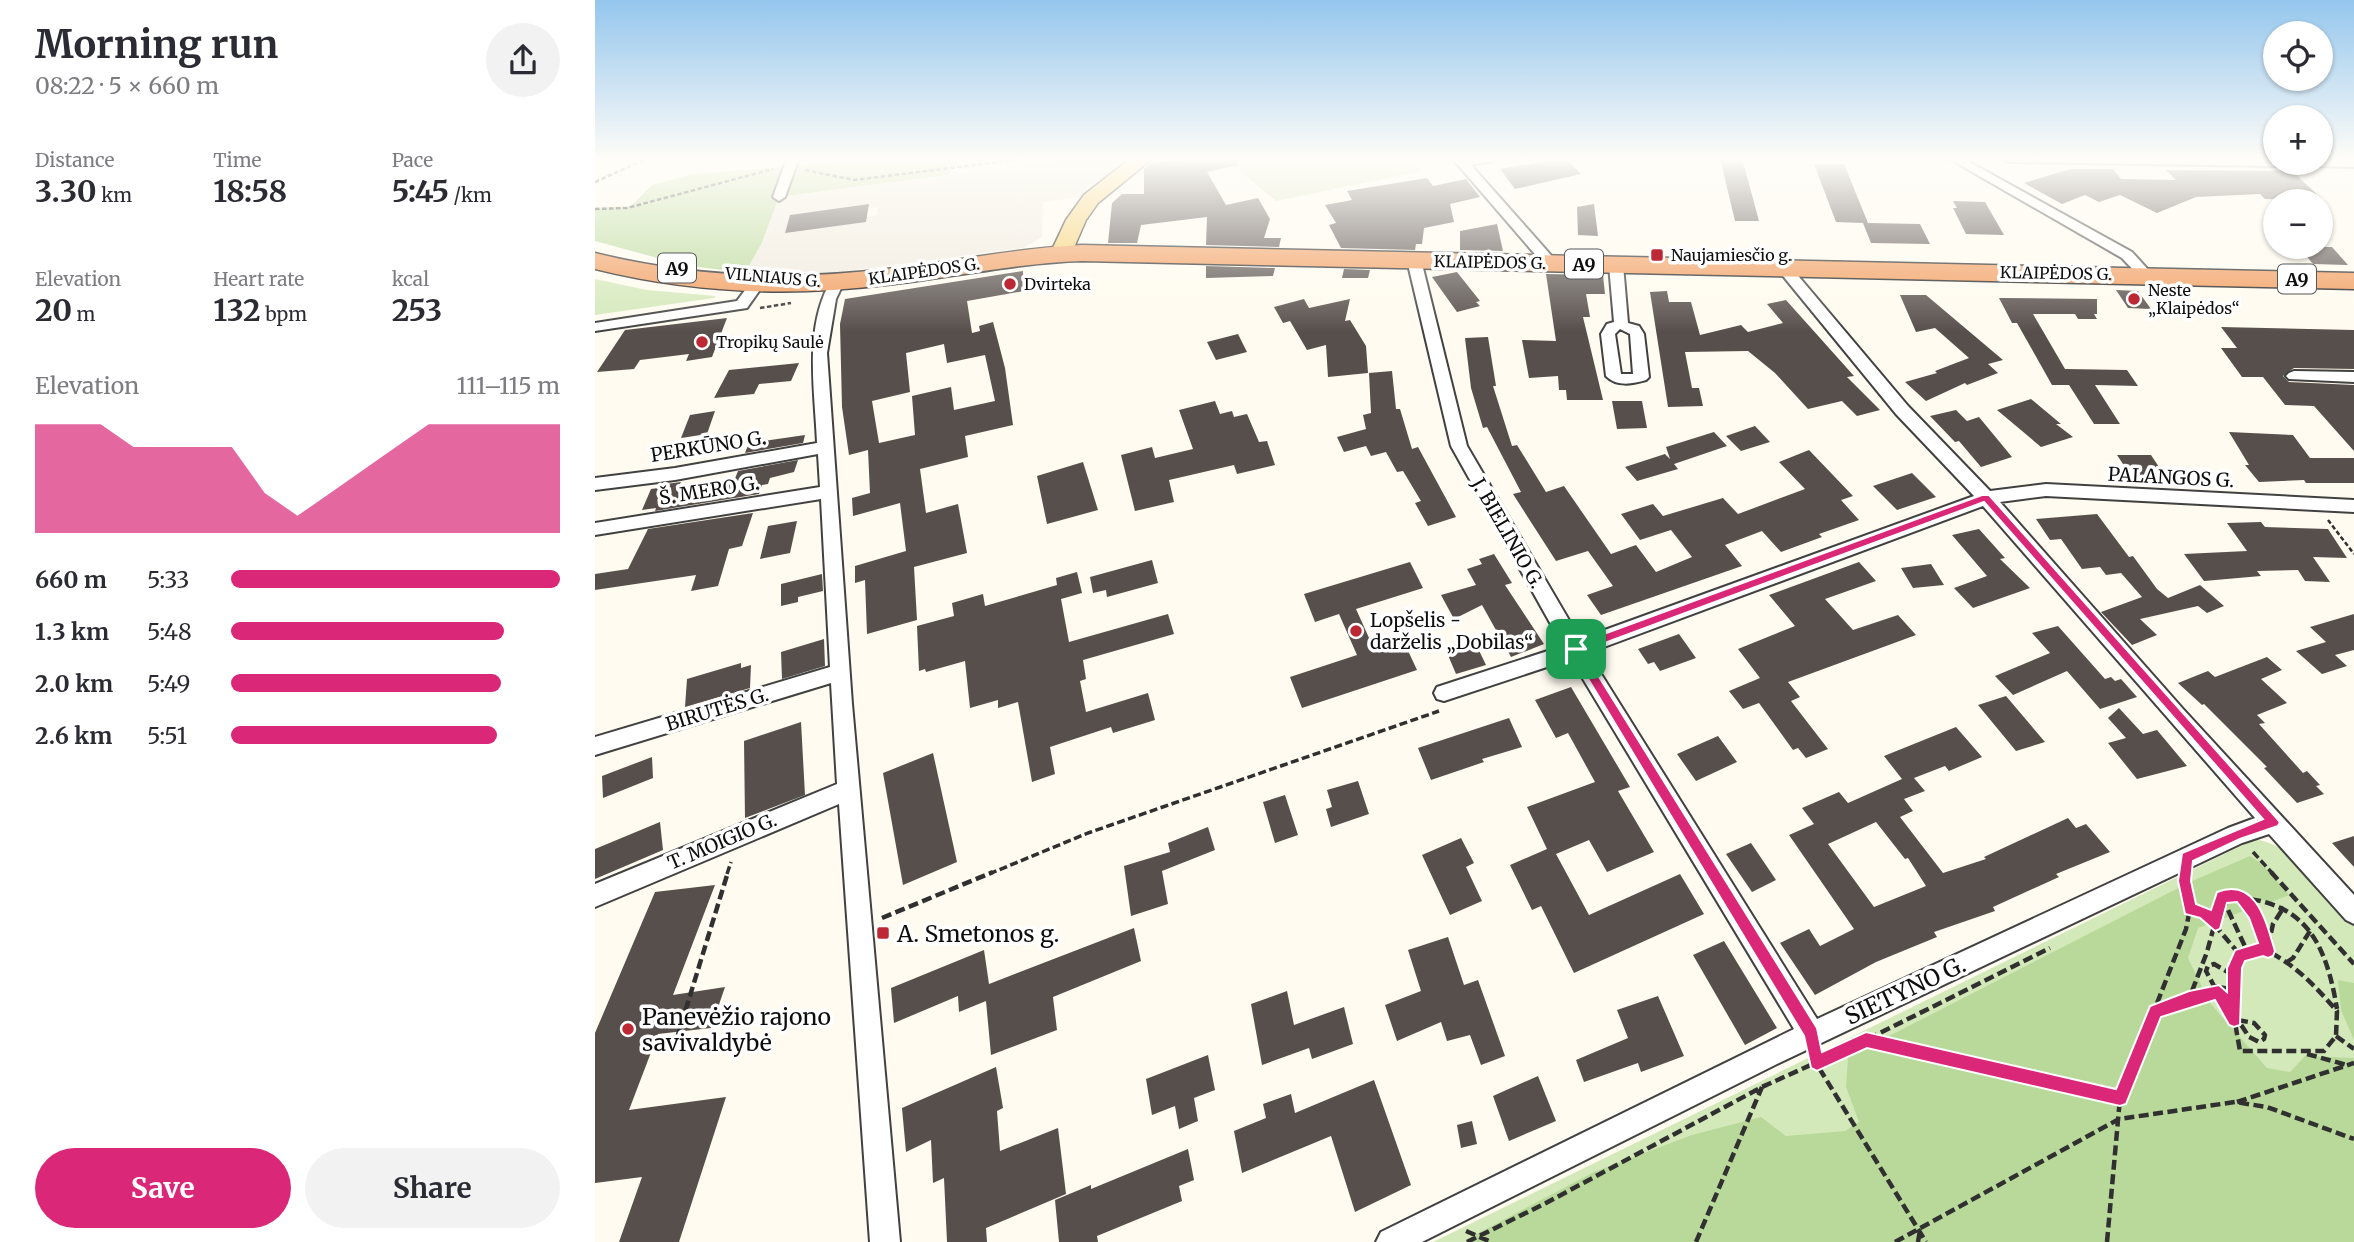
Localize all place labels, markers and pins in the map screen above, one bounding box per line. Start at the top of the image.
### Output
place label: Naujamiesčio g. [1671,245,1792,265]
marker: Naujamiesčio g. [1649,247,1665,263]
place label: Dvirteka [1024,274,1091,294]
marker: Dvirteka [1002,276,1018,292]
place label: Neste „Klaipėdos“ [2148,280,2240,318]
marker: Neste „Klaipėdos“ [2126,291,2142,307]
place label: Tropikų Saulė [716,332,824,352]
marker: Tropikų Saulė [694,334,710,350]
place label: Lopšelis - darželis „Dobilas“ [1370,608,1534,654]
pin [1546,619,1606,679]
marker: Lopšelis - darželis „Dobilas“ [1348,623,1364,639]
place label: A. Smetonos g. [896,919,1059,948]
marker: A. Smetonos g. [875,925,891,941]
place label: Panevėžio rajono savivaldybė [642,1002,831,1057]
marker: Panevėžio rajono savivaldybė [620,1021,636,1037]

